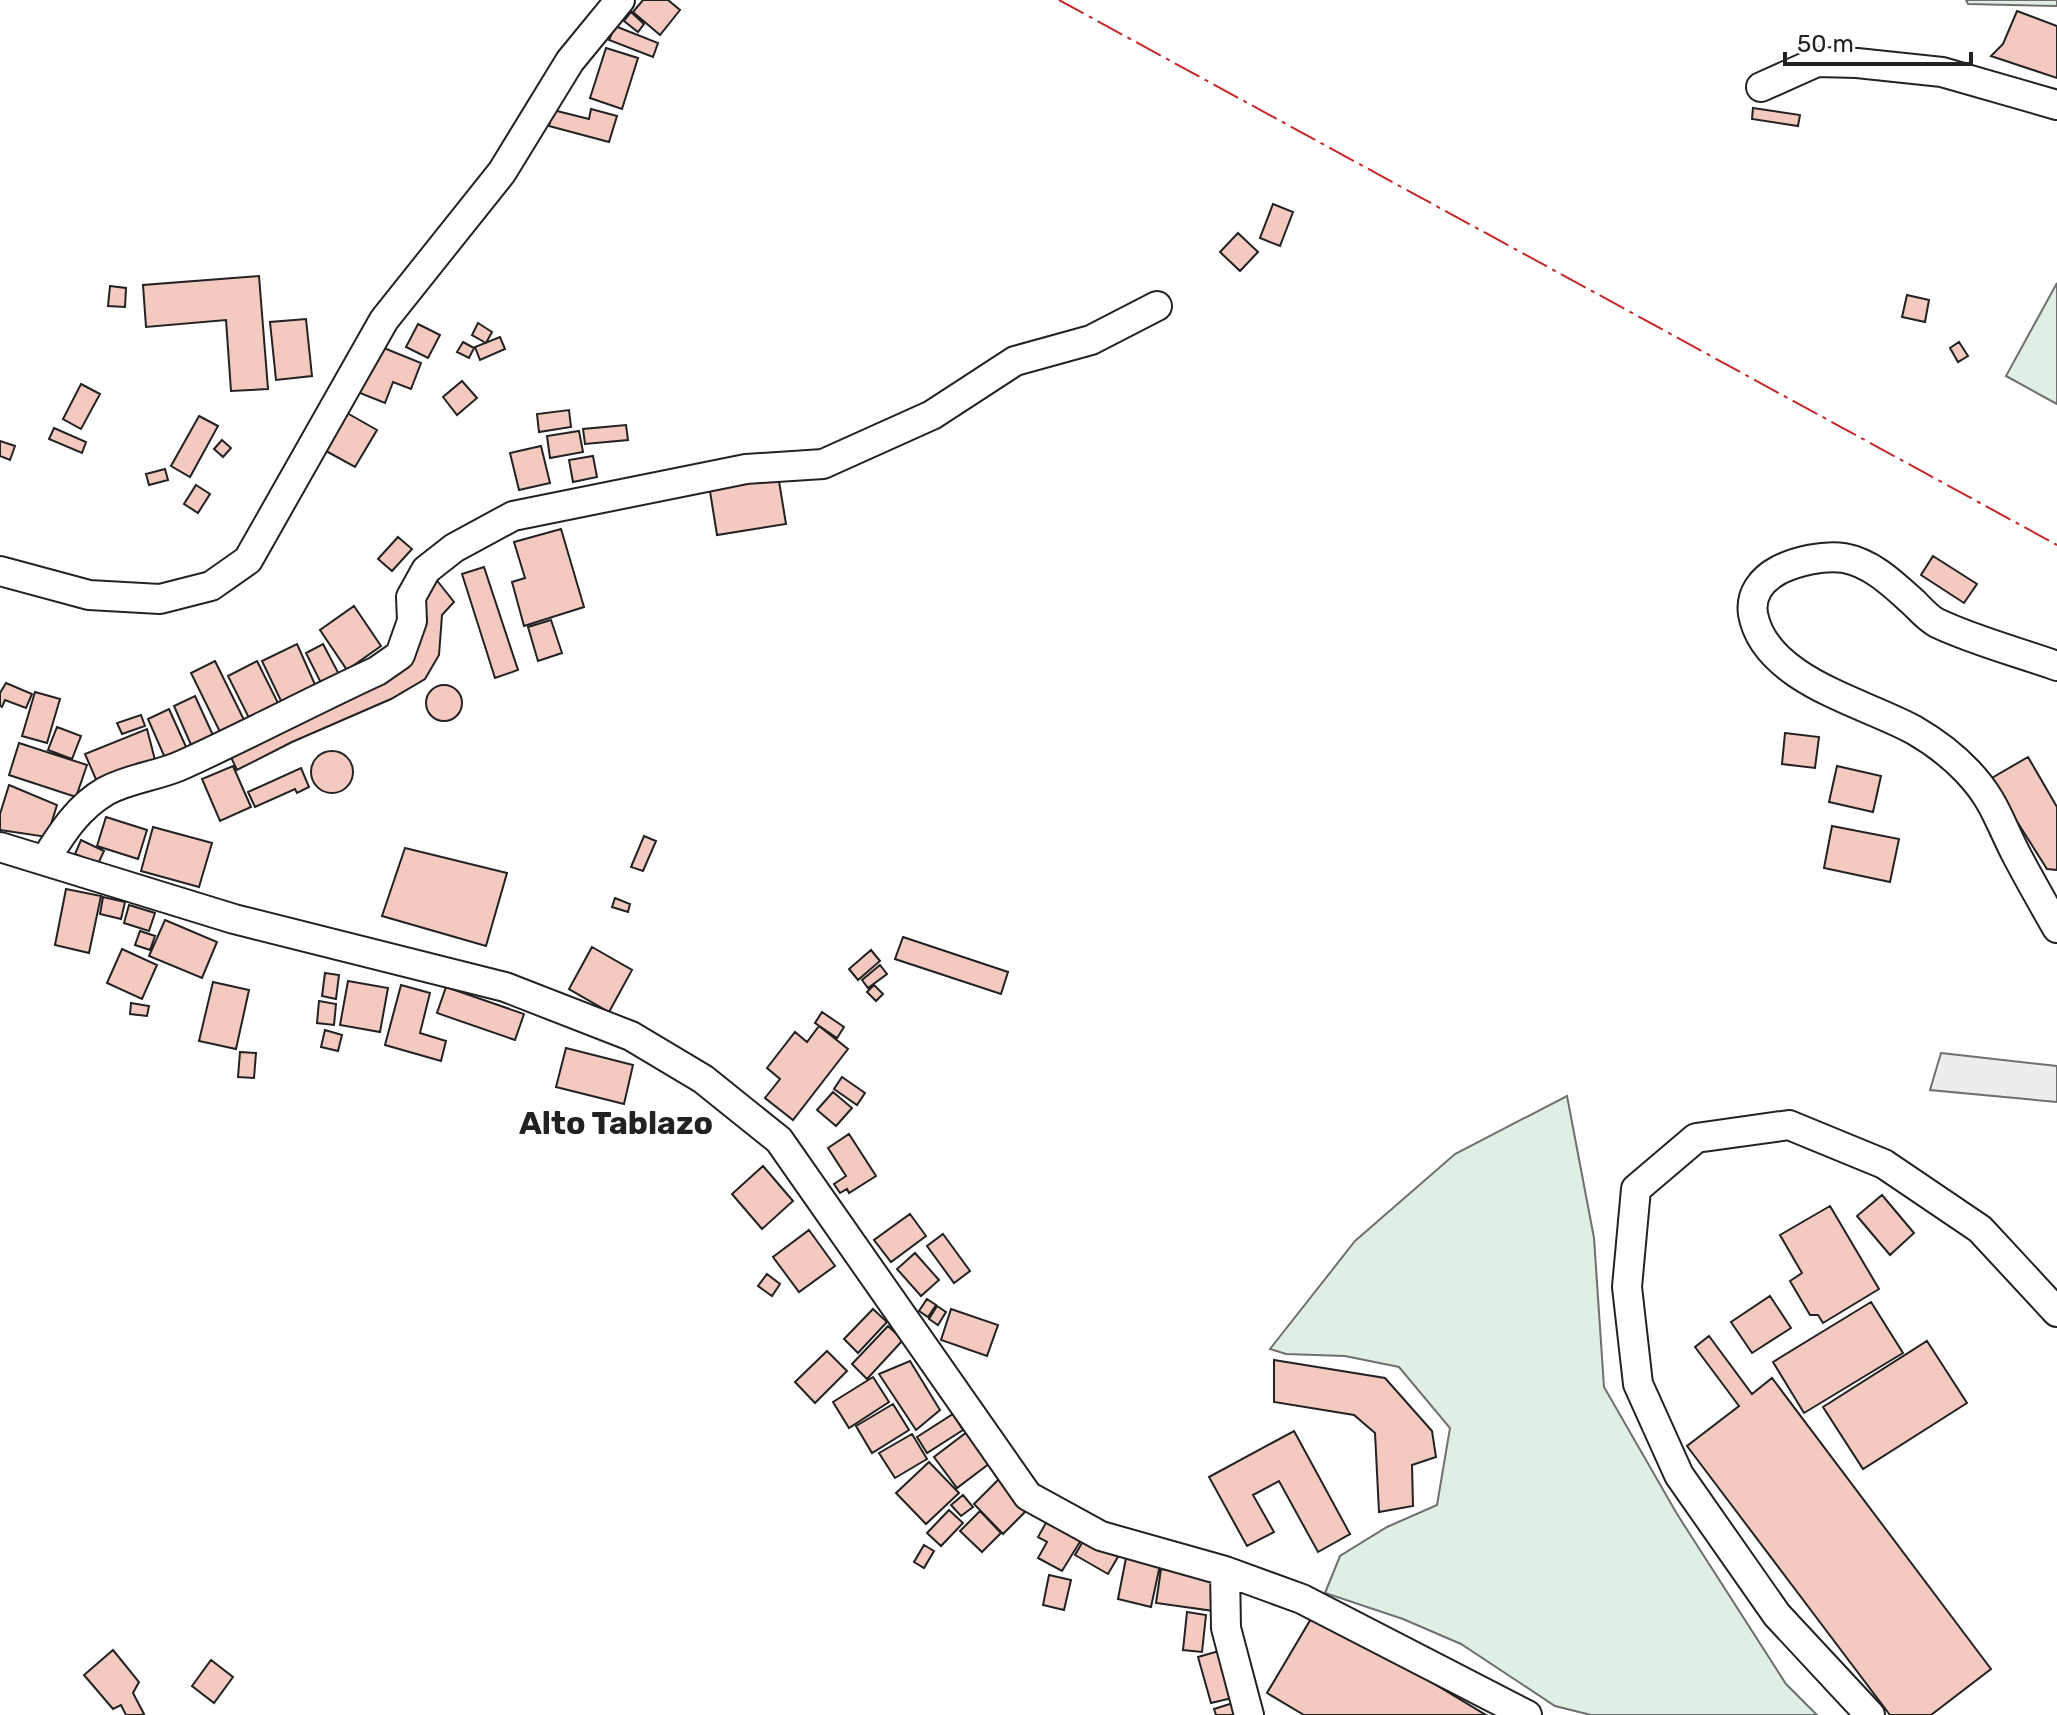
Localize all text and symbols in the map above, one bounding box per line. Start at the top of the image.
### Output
scale bar [1785,16,1971,66]
text: 50 m [1797,30,1854,58]
district label: Alto Tablazo [519,1104,713,1142]

